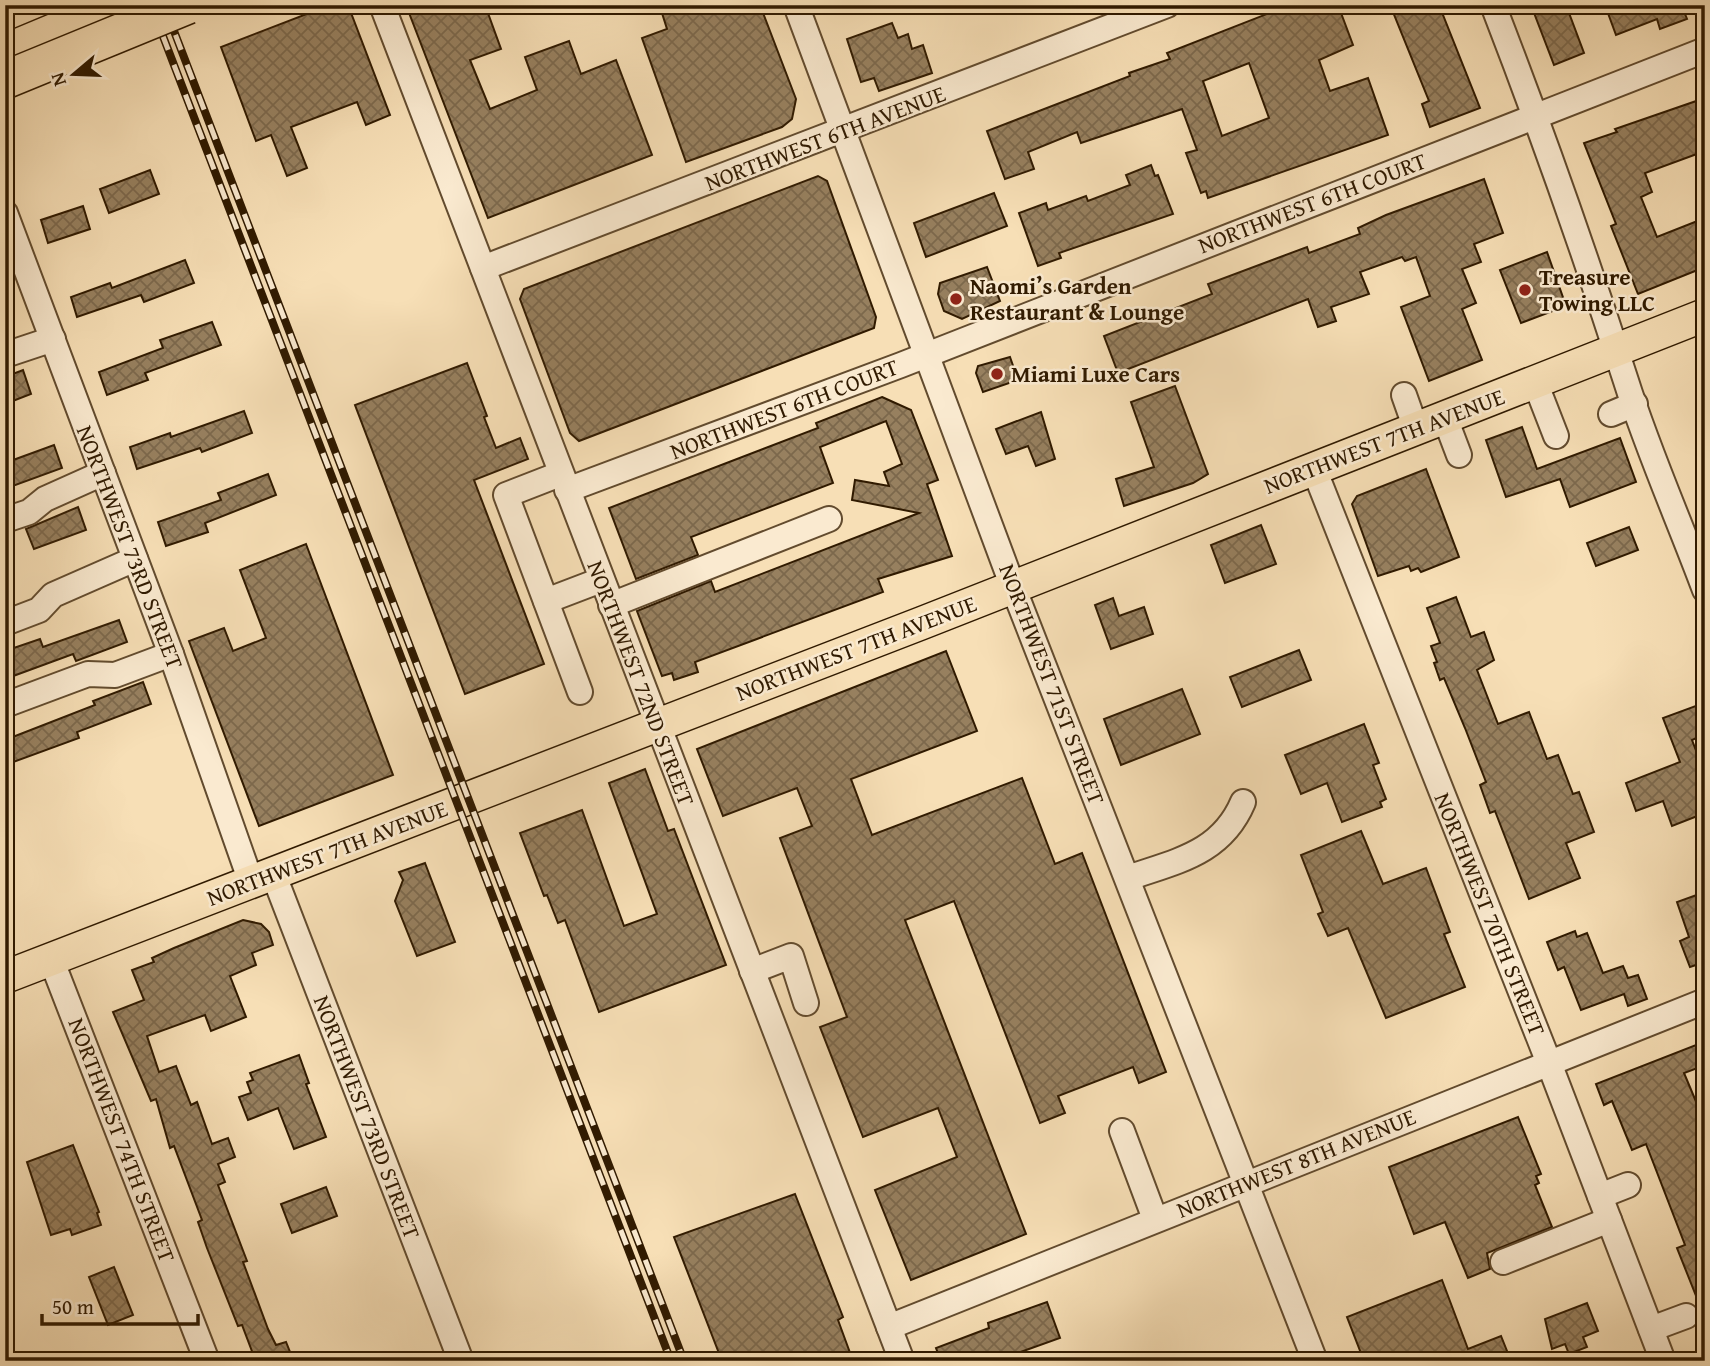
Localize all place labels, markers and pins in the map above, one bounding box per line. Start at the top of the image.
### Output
place label: Treasure Towing LLC [1539,260,1655,319]
place label: Naomi’s Garden Restaurant & Lounge [970,269,1184,328]
marker: Treasure Towing LLC [1517,282,1533,298]
marker: Naomi’s Garden Restaurant & Lounge [948,291,964,307]
place label: Miami Luxe Cars [1011,357,1180,390]
marker: Miami Luxe Cars [989,366,1005,382]

